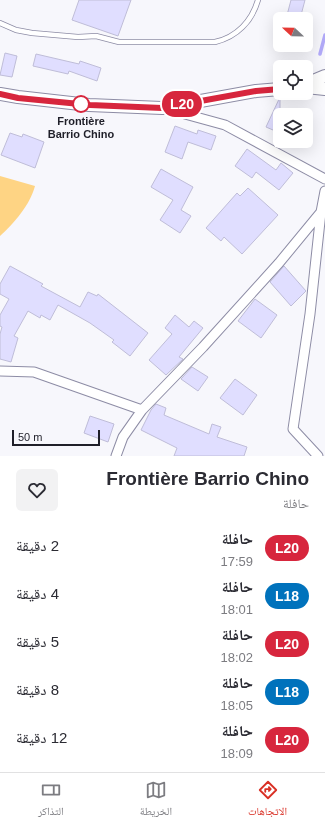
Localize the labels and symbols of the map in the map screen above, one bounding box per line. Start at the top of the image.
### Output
north arrow [273,12,313,52]
line badge: L20 [159,91,205,117]
marker: Frontière Barrio Chino [72,95,90,113]
place label: Frontière Barrio Chino [48,115,115,140]
scale bar [12,428,100,447]

